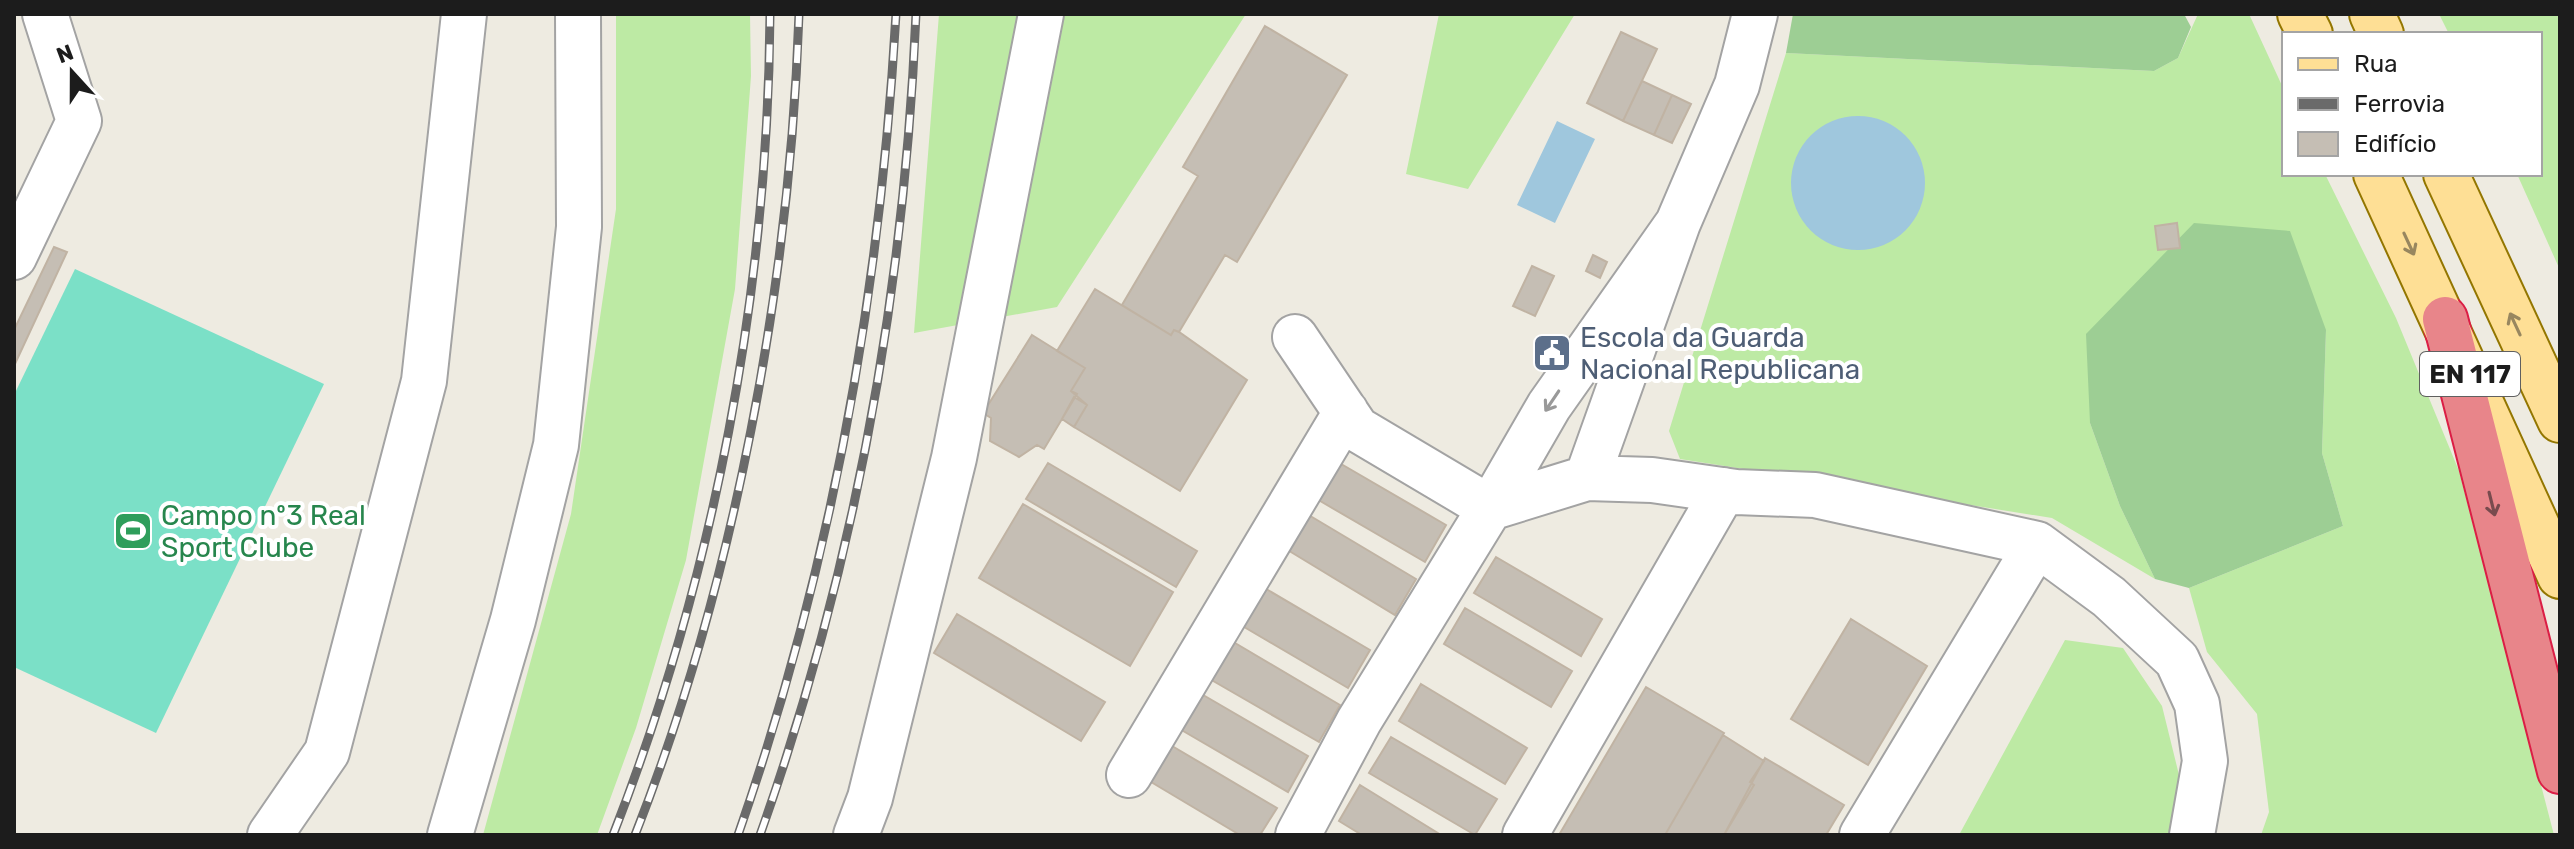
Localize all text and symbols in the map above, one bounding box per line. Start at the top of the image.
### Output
north arrow [32,32,112,112]
legend [2282,32,2542,176]
text: N [53,38,77,69]
text: Rua [2354,50,2397,78]
text: Ferrovia [2354,90,2445,118]
text: Edifício [2354,130,2437,158]
one-way arrow [2402,232,2417,256]
one-way arrow [2507,312,2522,336]
place label: Escola da Guarda Nacional Republicana [1580,321,1860,386]
public building icon: Escola da Guarda Nacional Republicana [1531,332,1573,374]
road number: EN 117 [2420,352,2520,396]
one-way arrow [1544,390,1561,412]
one-way arrow [2485,490,2500,516]
place label: Campo nº3 Real Sport Clube [161,499,366,564]
sports icon: Campo nº3 Real Sport Clube [112,510,154,552]

